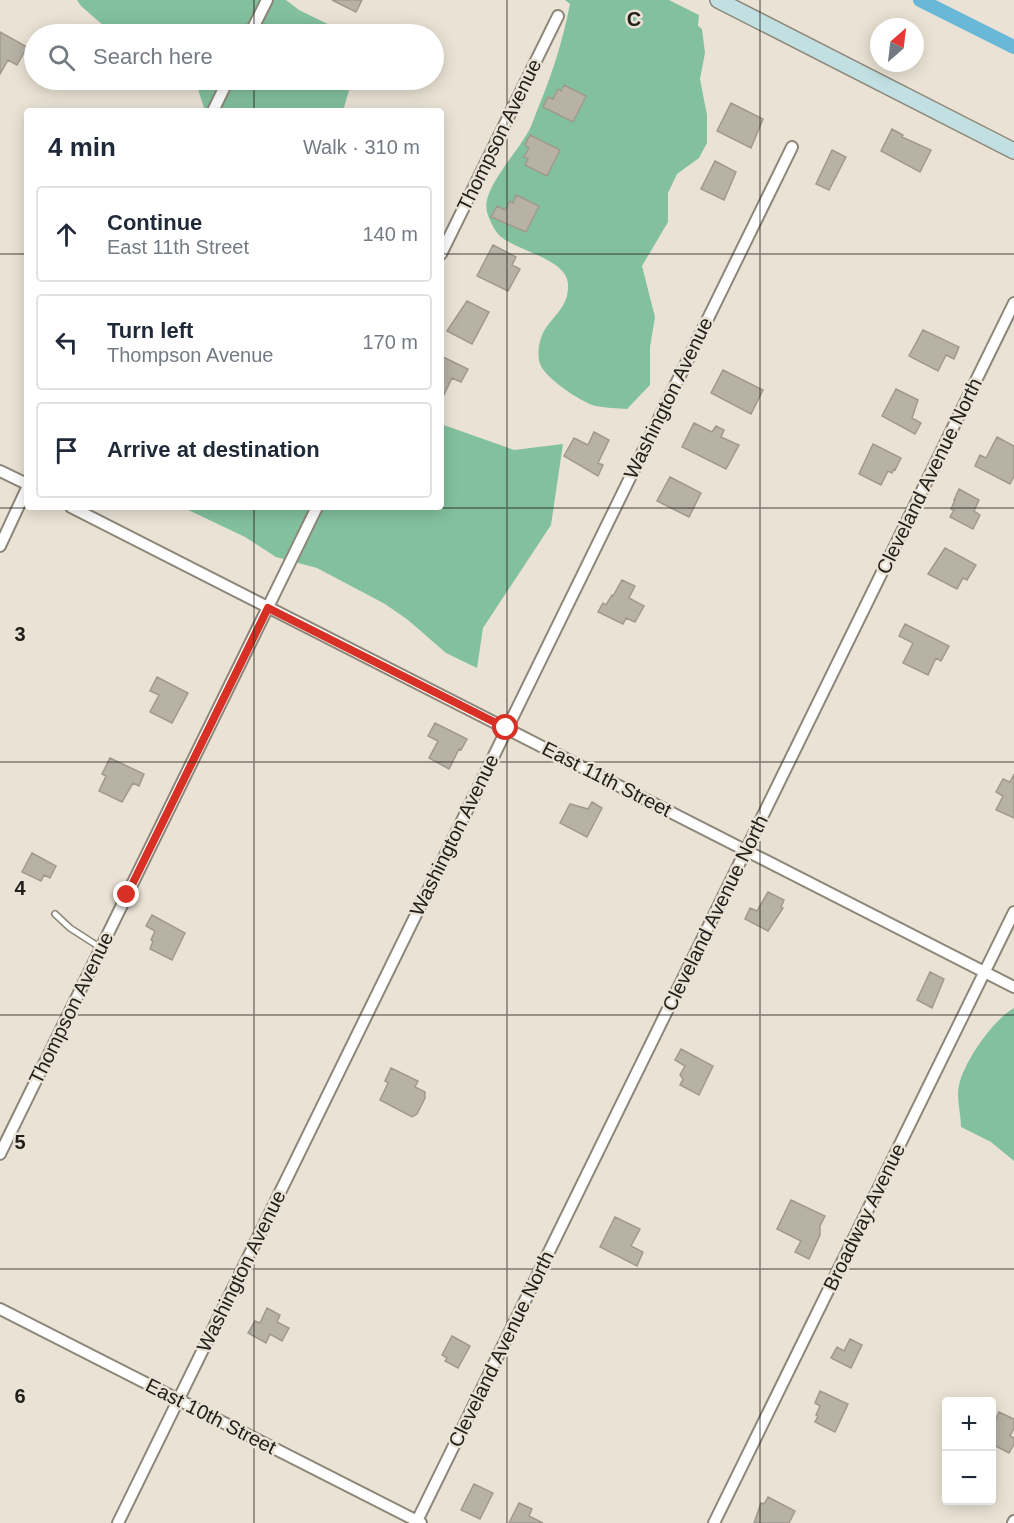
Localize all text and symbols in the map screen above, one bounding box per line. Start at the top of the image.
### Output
text: C [627,8,641,30]
north arrow [870,18,924,72]
search box [24,24,444,90]
icon: search [45,41,78,74]
text: Search here [93,44,213,69]
street label: Thompson Avenue [453,55,545,215]
text: 4 min [48,132,116,162]
text: Walk · 310 m [303,136,420,158]
text: Continue [107,210,202,235]
icon: ahead [50,218,83,251]
text: 140 m [362,223,418,245]
text: East 11th Street [107,236,249,258]
street label: Washington Avenue [619,314,717,482]
text: Turn left [107,318,193,343]
icon: left [50,326,83,359]
text: 170 m [362,331,418,353]
text: Thompson Avenue [107,344,273,366]
street label: Cleveland Avenue North [872,374,986,578]
icon: arrive [50,434,83,467]
text: Arrive at destination [107,437,320,462]
text: 3 [14,623,26,645]
route start [492,714,518,740]
street label: East 11th Street [539,737,676,821]
street label: Washington Avenue [405,751,503,919]
street label: Cleveland Avenue North [658,811,772,1015]
text: 4 [14,877,26,899]
route end [113,881,139,907]
street label: Thompson Avenue [25,928,117,1088]
text: 5 [14,1131,26,1153]
street label: Broadway Avenue [819,1140,909,1294]
street label: Washington Avenue [192,1187,290,1355]
street label: Cleveland Avenue North [444,1247,558,1451]
street label: East 10th Street [142,1374,280,1459]
text: 6 [14,1385,26,1407]
map controls [942,1397,996,1505]
button: + [942,1397,996,1451]
button: − [942,1451,996,1505]

